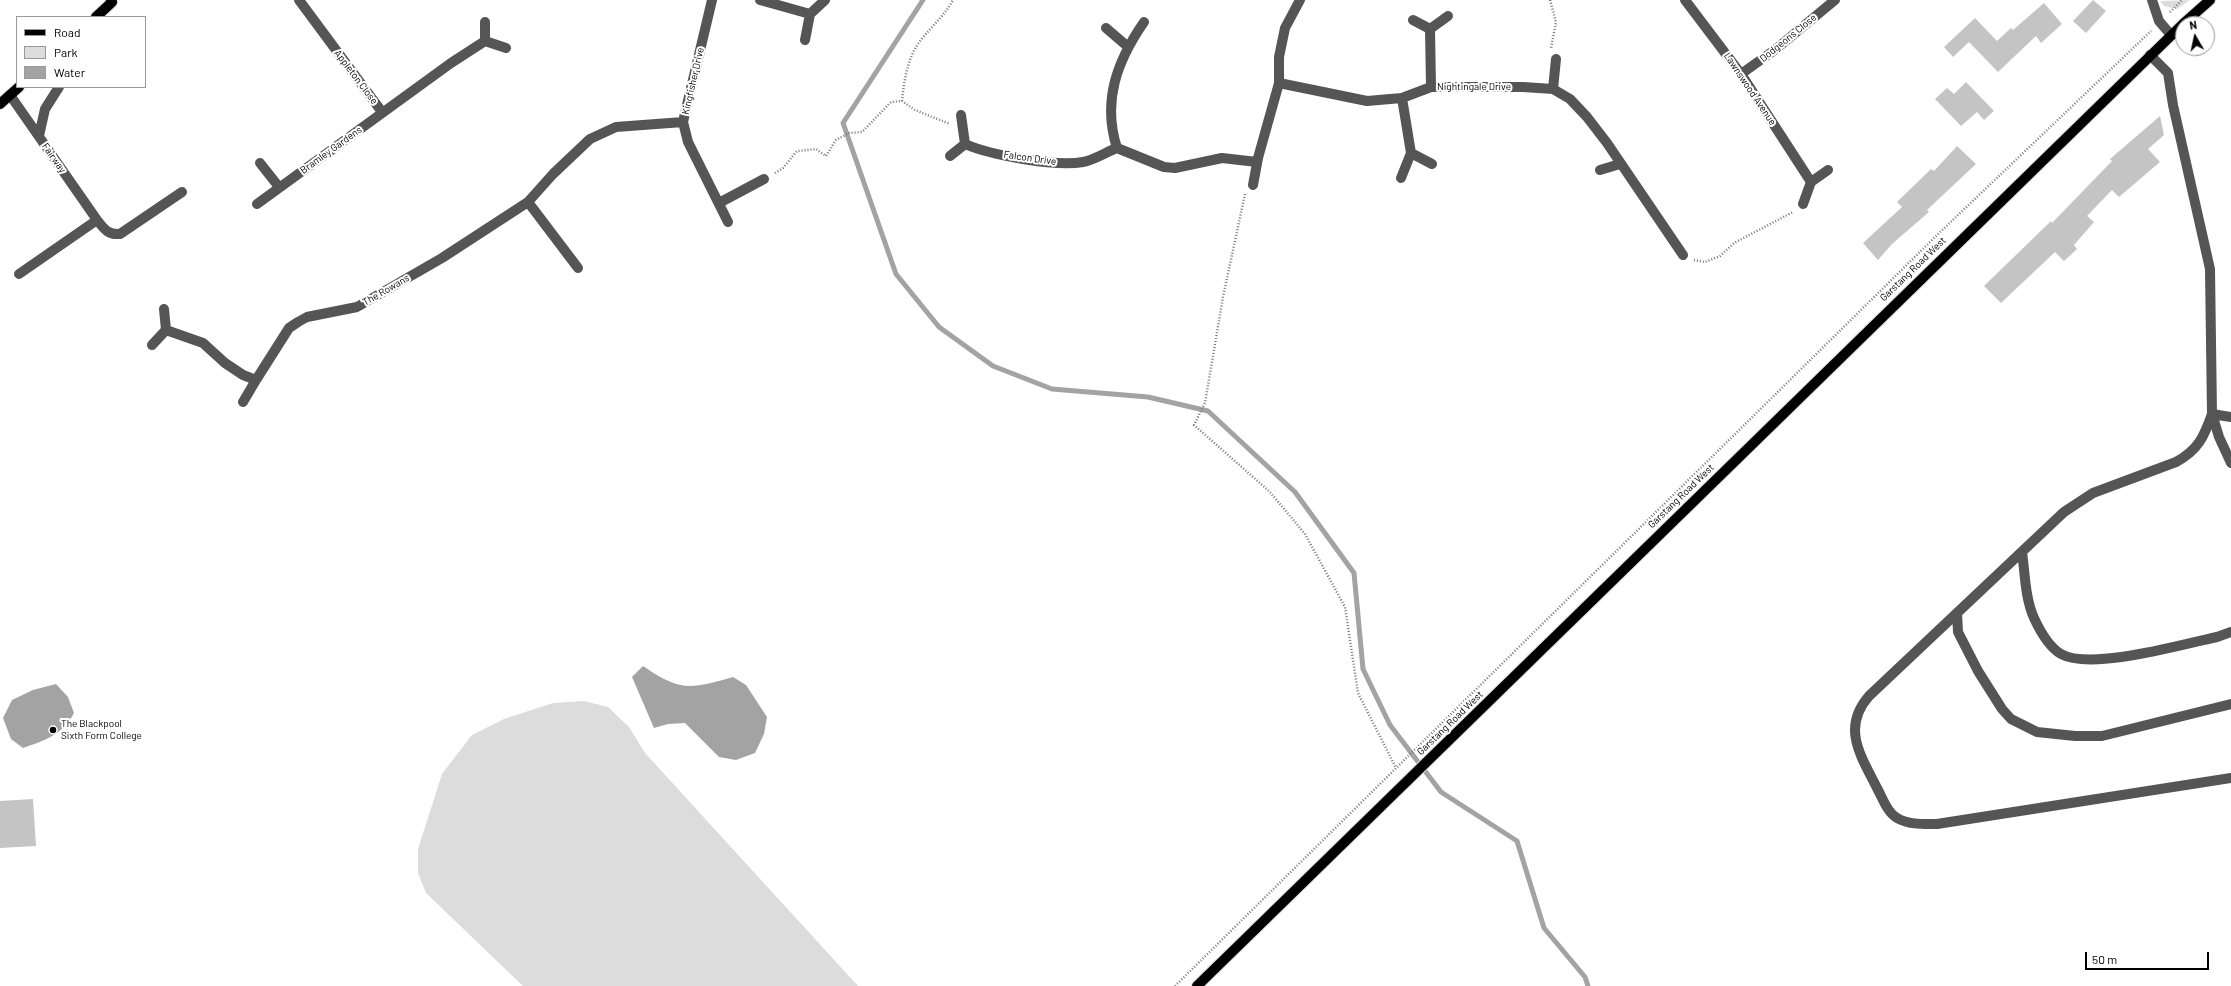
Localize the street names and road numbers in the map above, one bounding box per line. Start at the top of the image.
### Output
street label: Dodgeons Close [1757,12,1819,64]
street label: Kingfisher Drive [679,46,707,116]
street label: Appleton Close [332,47,380,107]
street label: Lawnswood Avenue [1721,50,1779,128]
street label: Nightingale Drive [1437,81,1511,93]
street label: Bramley Gardens [298,124,364,176]
street label: Fairway [39,141,69,175]
street label: Falcon Drive [1003,148,1057,168]
street label: Garstang Road West [1877,234,1949,304]
street label: The Rowans [360,272,412,308]
street label: Garstang Road West [1645,461,1717,531]
street label: Garstang Road West [1414,688,1486,758]

